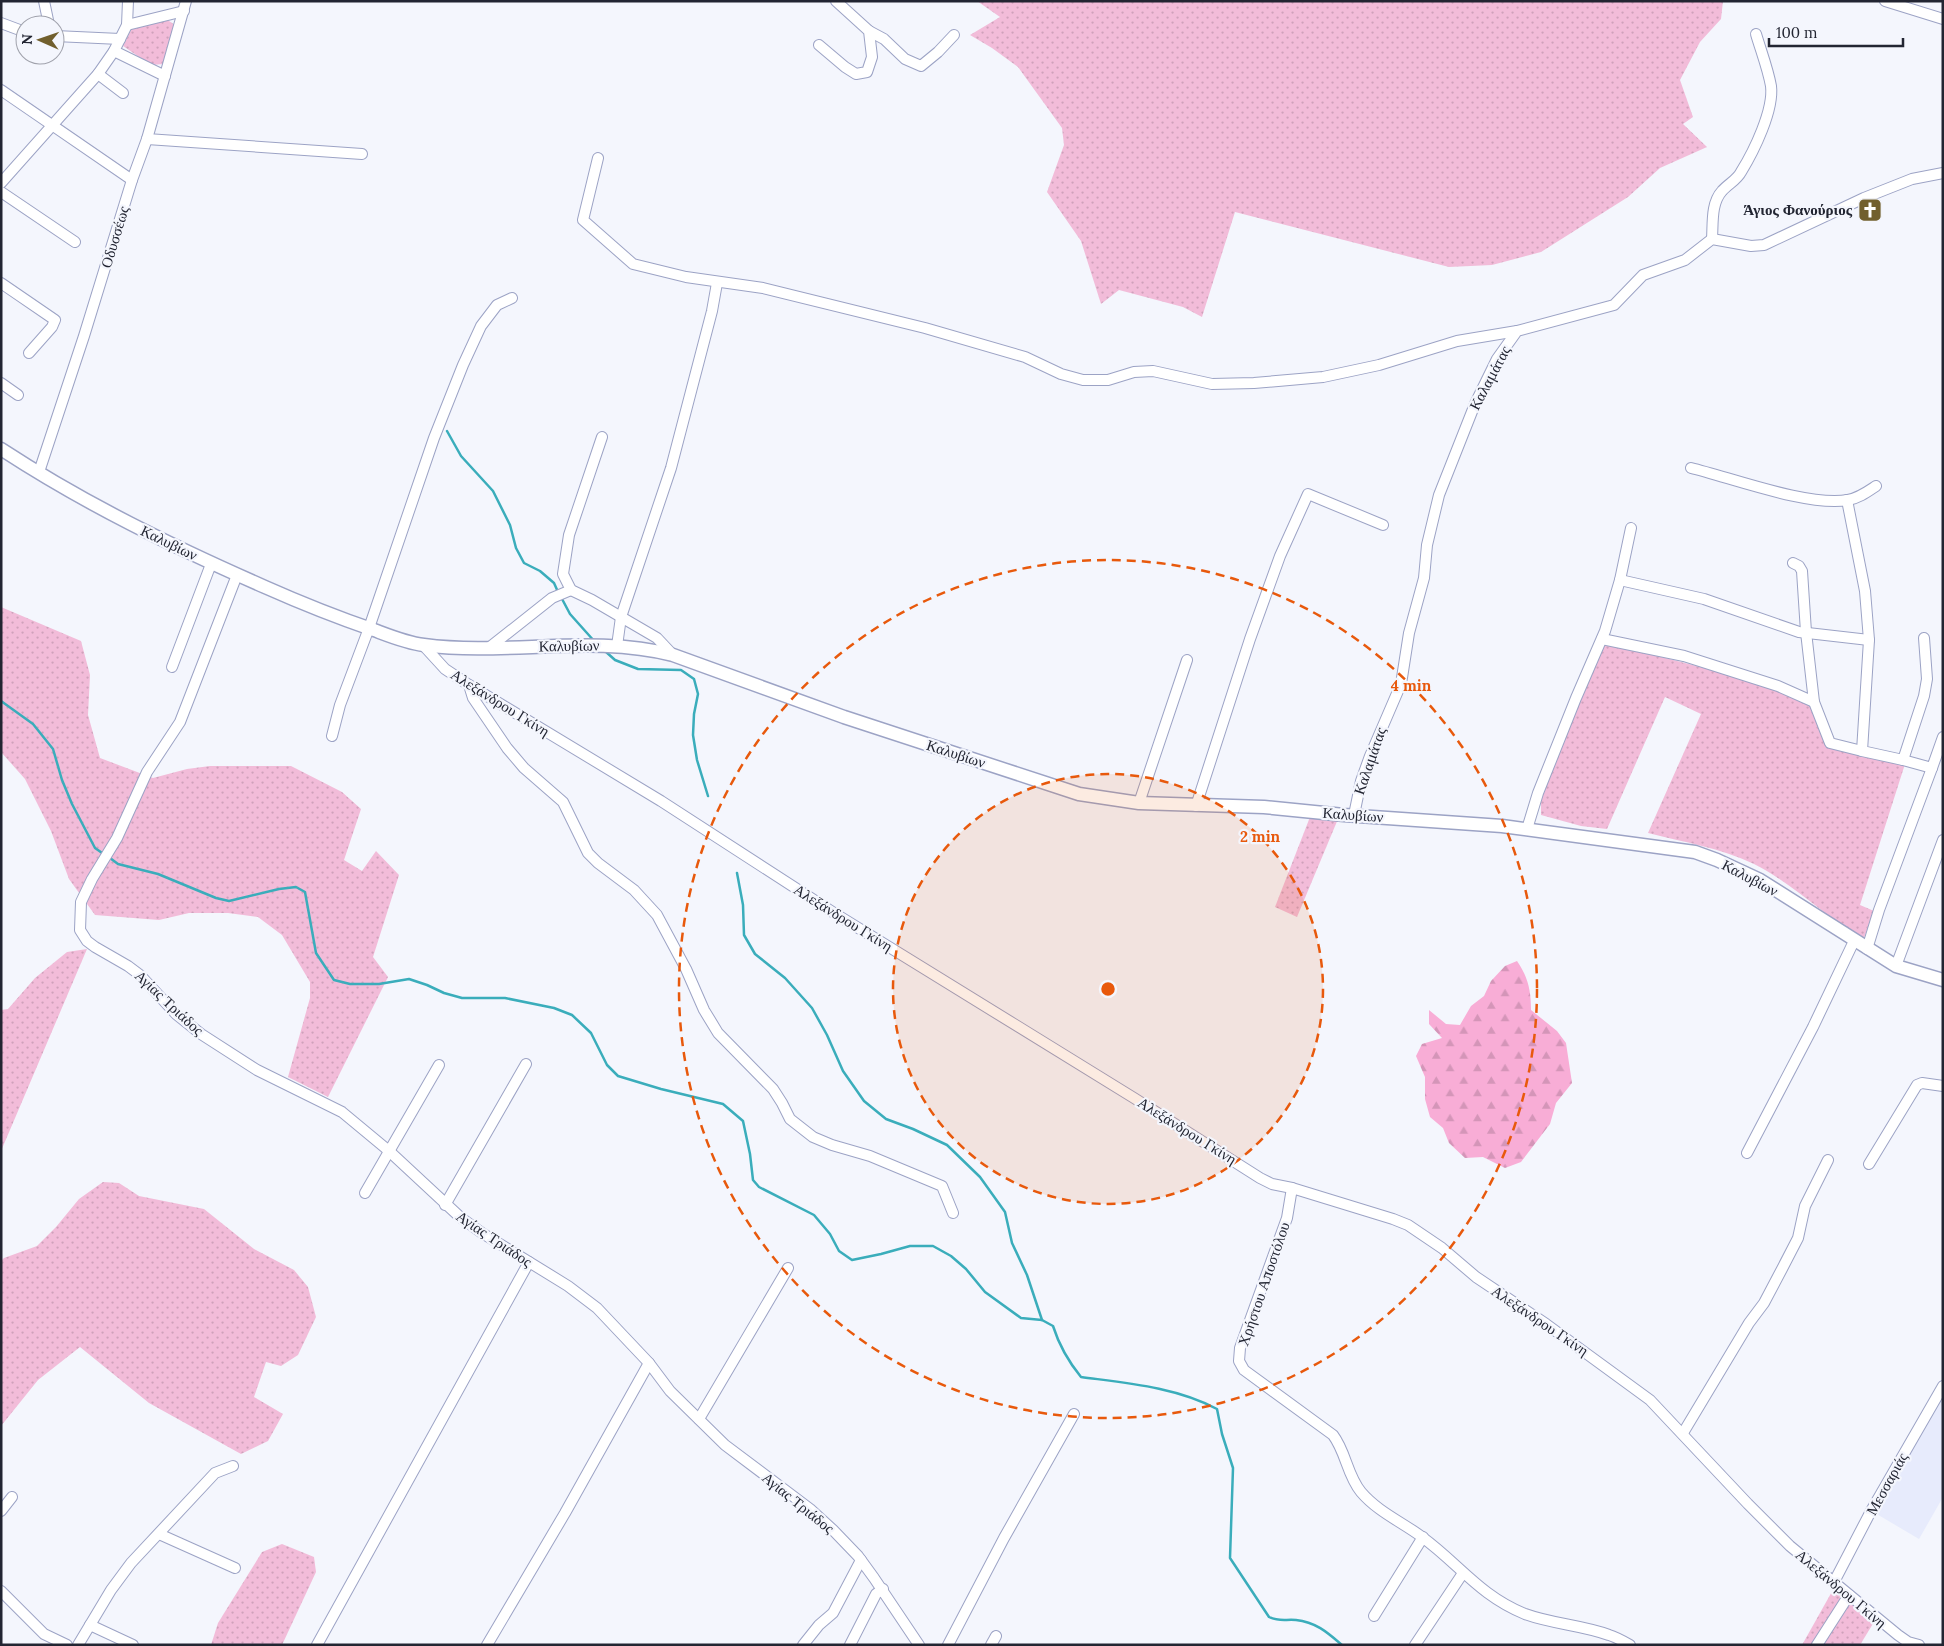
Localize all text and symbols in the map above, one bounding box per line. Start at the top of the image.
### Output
north arrow [15,15,65,65]
scale bar [1769,15,1903,47]
text: 100 m [1776,23,1817,42]
text: N [18,34,36,45]
church icon: Άγιος Φανούριος [1857,197,1883,223]
place label: Άγιος Φανούριος [1743,200,1853,219]
street label: Οδυσσέως [96,204,133,270]
street label: Καλαμάτας [1465,342,1514,413]
street label: Καλυβίων [138,521,201,565]
street label: Καλυβίων [538,635,600,656]
street label: Αλεξάνδρου Γκίνη [447,665,553,741]
text: 4 min [1391,676,1432,695]
street label: Καλαμάτας [1349,725,1390,797]
street label: Καλυβίων [924,735,988,772]
street label: Καλυβίων [1322,803,1384,826]
text: 2 min [1240,827,1281,846]
street label: Καλυβίων [1719,855,1782,900]
street label: Αλεξάνδρου Γκίνη [790,880,896,956]
street label: Αγίας Τριάδος [131,966,208,1039]
centre of rings [1099,980,1117,998]
street label: Αλεξάνδρου Γκίνη [1134,1093,1240,1169]
street label: Αγίας Τριάδος [453,1206,536,1271]
street label: Χρήστου Αποστόλου [1233,1219,1294,1348]
street label: Αλεξάνδρου Γκίνη [1488,1281,1593,1360]
street label: Μεσσαριάς [1862,1449,1912,1519]
street label: Αγίας Τριάδος [758,1468,838,1537]
street label: Αλεξάνδρου Γκίνη [1792,1545,1891,1632]

